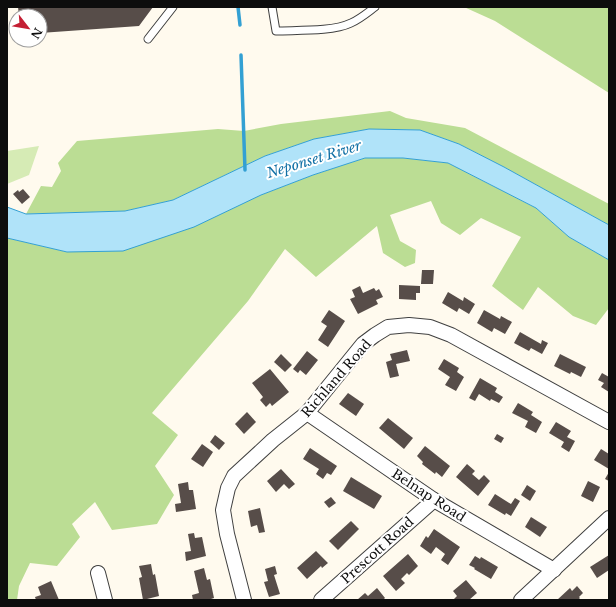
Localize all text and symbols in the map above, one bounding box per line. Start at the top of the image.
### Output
north arrow [8,8,48,48]
text: N [28,25,45,42]
water label: Neponset River [263,136,364,182]
street label: Richland Road [298,336,375,421]
street label: Belnap Road [388,465,469,526]
street label: Prescott Road [337,513,417,587]

